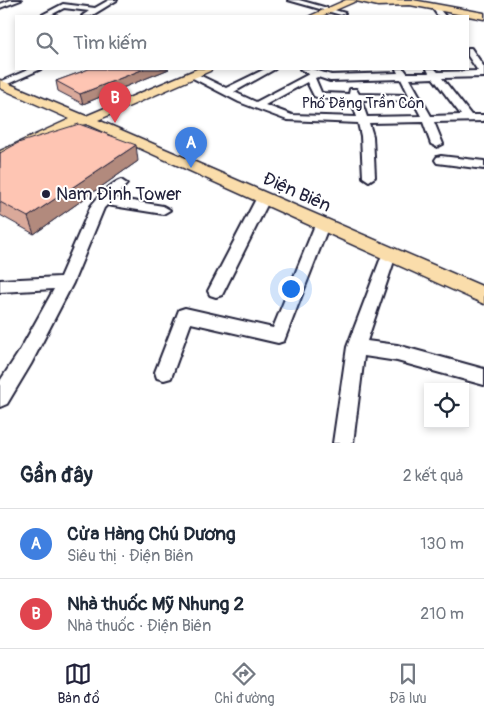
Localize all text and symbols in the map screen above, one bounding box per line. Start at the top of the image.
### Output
search box [15,15,469,70]
icon: search [33,29,61,57]
text: Tìm kiếm [73,31,147,55]
pin: B [99,82,131,123]
street label: Phố Đặng Trần Côn [302,93,424,113]
pin: A [175,127,207,168]
street label: Điện Biên [259,167,334,218]
place label: Nam Định Tower [56,183,182,206]
marker: Nam Định Tower [40,188,52,200]
your location [278,276,304,302]
map controls [424,383,469,428]
button: locate [424,383,469,428]
text: Gần đây [20,462,93,489]
text: 2 kết quả [403,466,464,486]
text: Cửa Hàng Chú Dương [67,522,236,546]
text: A [31,534,41,554]
text: 130 m [420,534,464,554]
text: Siêu thị · Điện Biên [67,546,193,566]
text: Nhà thuốc Mỹ Nhung 2 [67,592,244,616]
text: B [31,604,41,624]
text: 210 m [420,604,464,624]
text: Nhà thuốc · Điện Biên [67,616,211,636]
tab: Bản đồ [57,660,100,707]
tab: Chỉ đường [214,660,275,707]
tab: Đã lưu [389,660,427,707]

